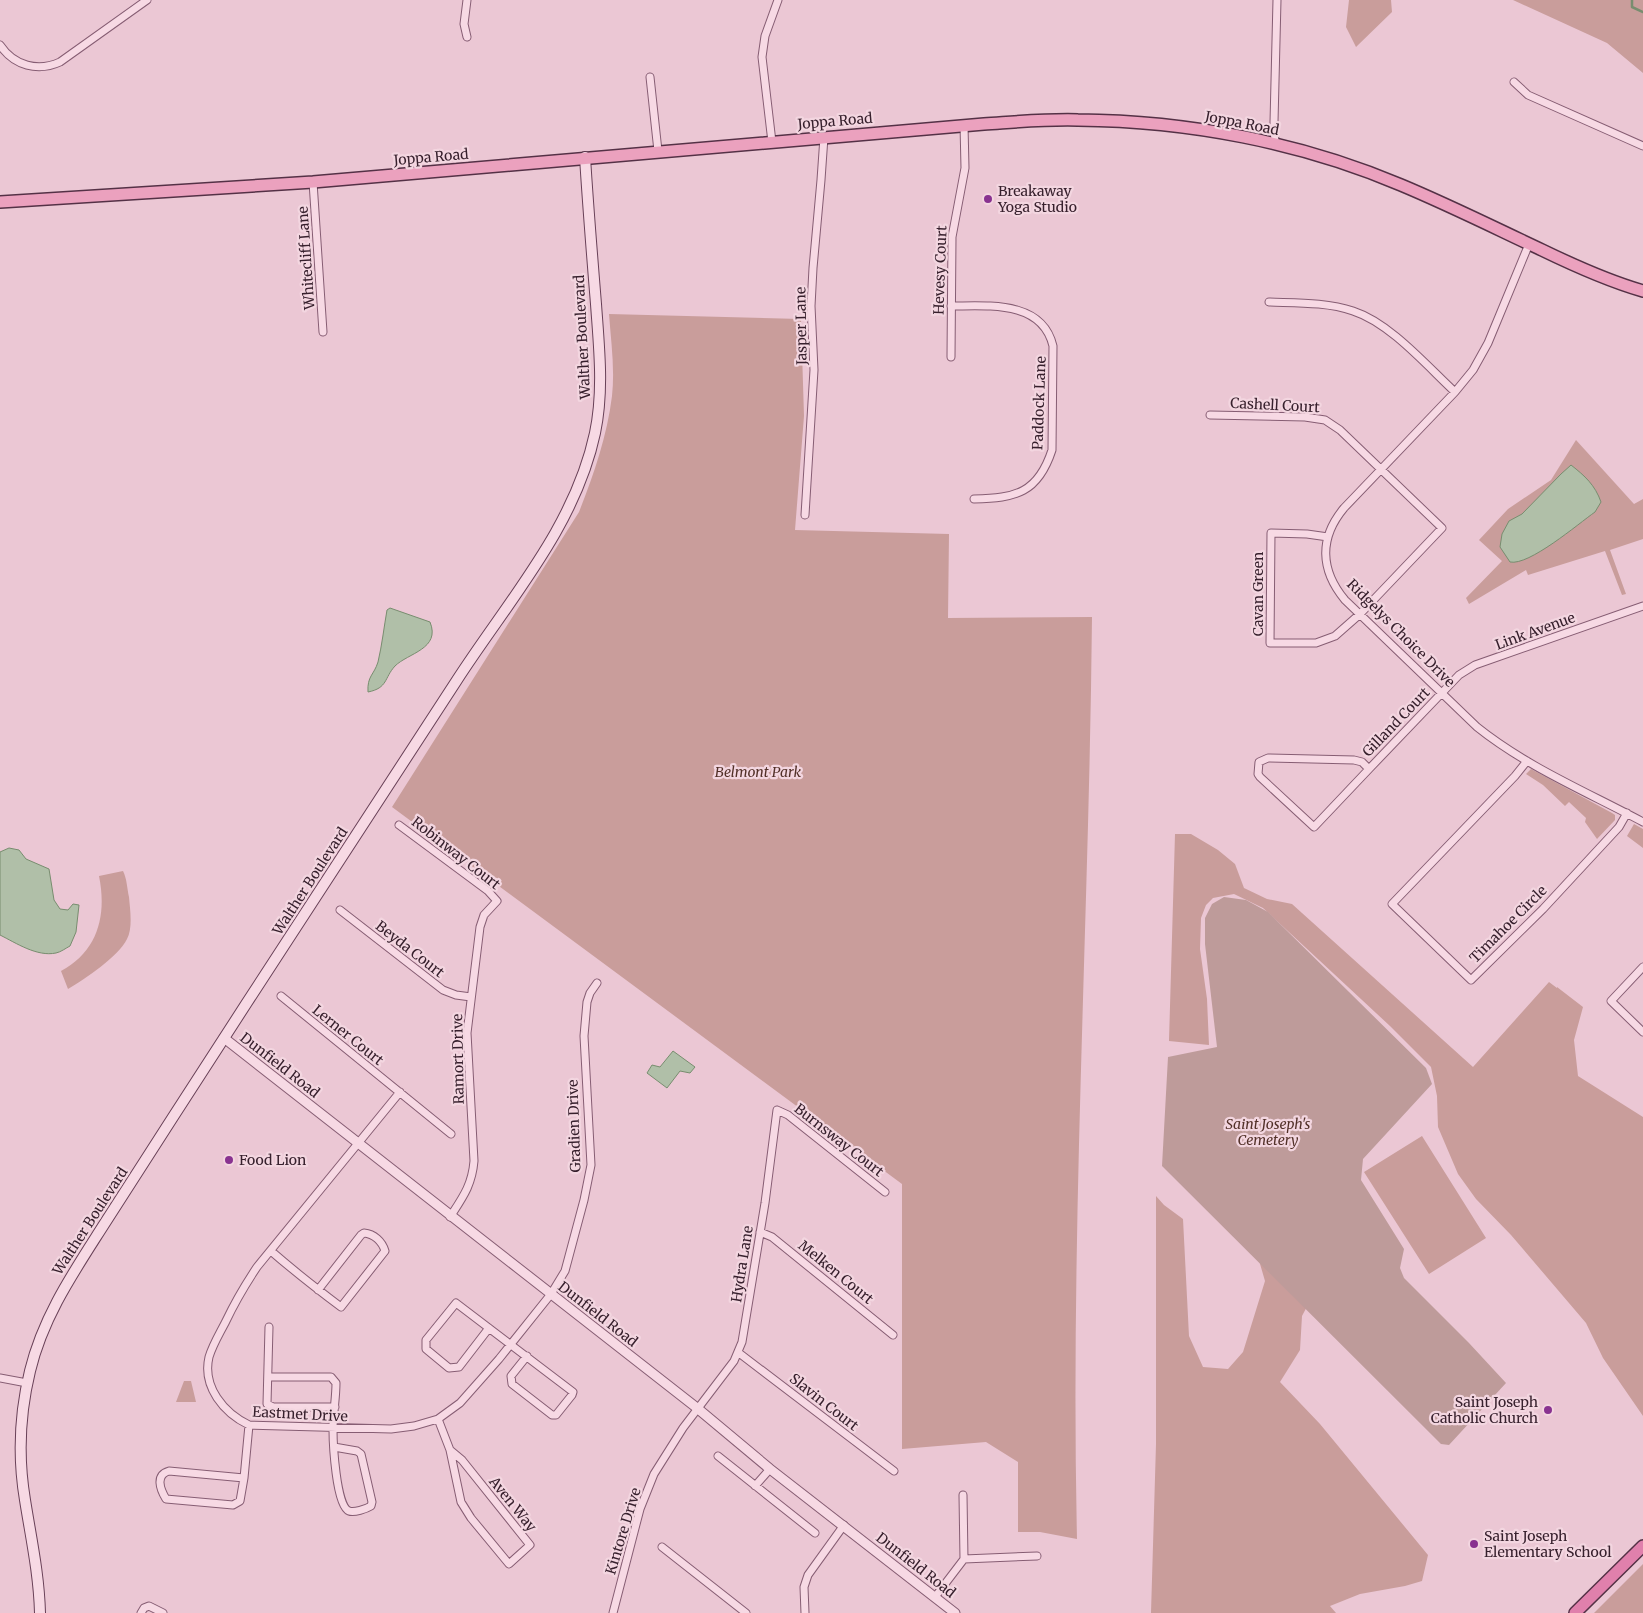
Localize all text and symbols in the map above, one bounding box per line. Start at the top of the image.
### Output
street label: Joppa Road [1202,107,1281,139]
street label: Joppa Road [796,109,874,133]
street label: Joppa Road [392,145,470,169]
place label: Breakaway Yoga Studio [997,182,1077,216]
marker: Breakaway Yoga Studio [982,193,994,205]
street label: Whitecliff Lane [293,206,319,311]
street label: Hevesy Court [929,224,951,315]
street label: Walther Boulevard [570,274,594,401]
street label: Jasper Lane [791,287,811,366]
street label: Paddock Lane [1028,356,1050,450]
street label: Cashell Court [1230,394,1321,416]
street label: Cavan Green [1249,552,1267,636]
street label: Ridgelys Choice Drive [1343,575,1459,691]
street label: Link Avenue [1493,608,1577,654]
street label: Gilland Court [1358,683,1434,760]
park label: Belmont Park [715,763,801,781]
street label: Robinway Court [408,813,504,894]
street label: Walther Boulevard [268,823,352,939]
street label: Timahoe Circle [1466,882,1550,966]
street label: Beyda Court [372,917,448,982]
street label: Lerner Court [309,1001,388,1069]
street label: Ramort Drive [448,1014,468,1104]
street label: Dunfield Road [237,1028,324,1102]
street label: Gradien Drive [563,1079,585,1173]
street label: Burnsway Court [791,1099,888,1181]
park label: Saint Joseph's Cemetery [1226,1115,1311,1149]
place label: Food Lion [239,1151,306,1169]
marker: Food Lion [223,1154,235,1166]
street label: Walther Boulevard [48,1163,132,1279]
street label: Hydra Lane [727,1224,757,1304]
street label: Melken Court [795,1236,878,1308]
street label: Dunfield Road [555,1277,642,1351]
street label: Slavin Court [786,1369,862,1435]
place label: Saint Joseph Catholic Church [1431,1393,1538,1427]
street label: Eastmet Drive [252,1403,348,1425]
marker: Saint Joseph Catholic Church [1542,1404,1554,1416]
street label: Aven Way [485,1472,541,1536]
street label: Kintore Drive [601,1485,645,1577]
place label: Saint Joseph Elementary School [1484,1527,1612,1561]
street label: Dunfield Road [873,1528,960,1602]
marker: Saint Joseph Elementary School [1468,1538,1480,1550]

